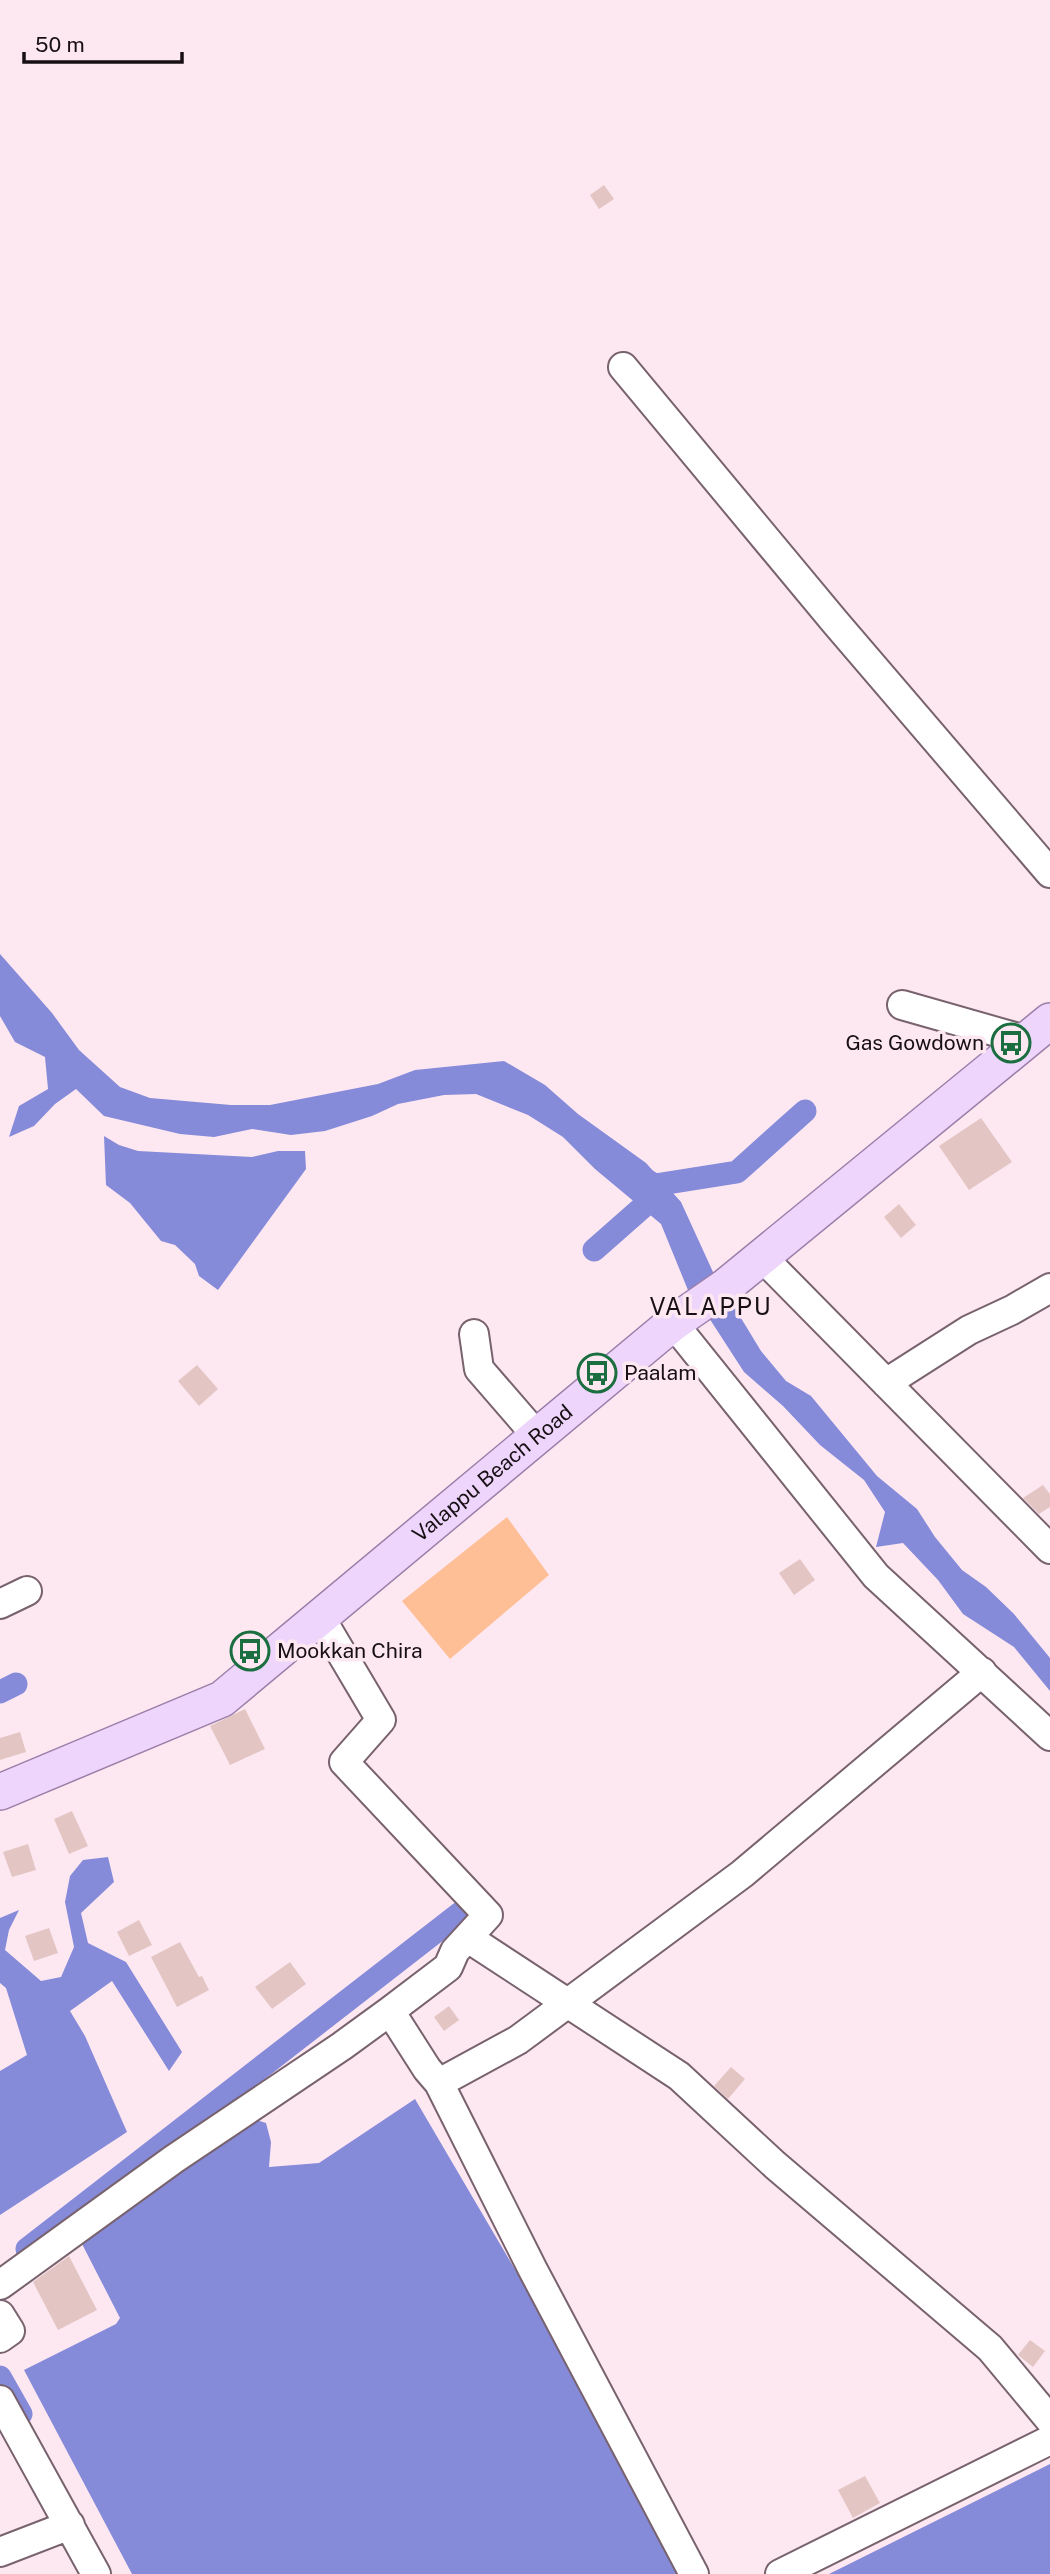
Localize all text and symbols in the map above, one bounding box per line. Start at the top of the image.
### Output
scale bar [24,21,182,65]
text: 50 m [35,32,85,57]
bus stop icon: Gas Gowdown [990,1022,1032,1064]
place label: Gas Gowdown [845,1030,984,1055]
district label: VALAPPU [649,1292,773,1320]
bus stop icon: Paalam [576,1352,618,1394]
place label: Paalam [624,1360,696,1385]
street label: Valappu Beach Road [407,1399,577,1547]
bus stop icon: Mookkan Chira [229,1630,271,1672]
place label: Mookkan Chira [277,1638,423,1663]

